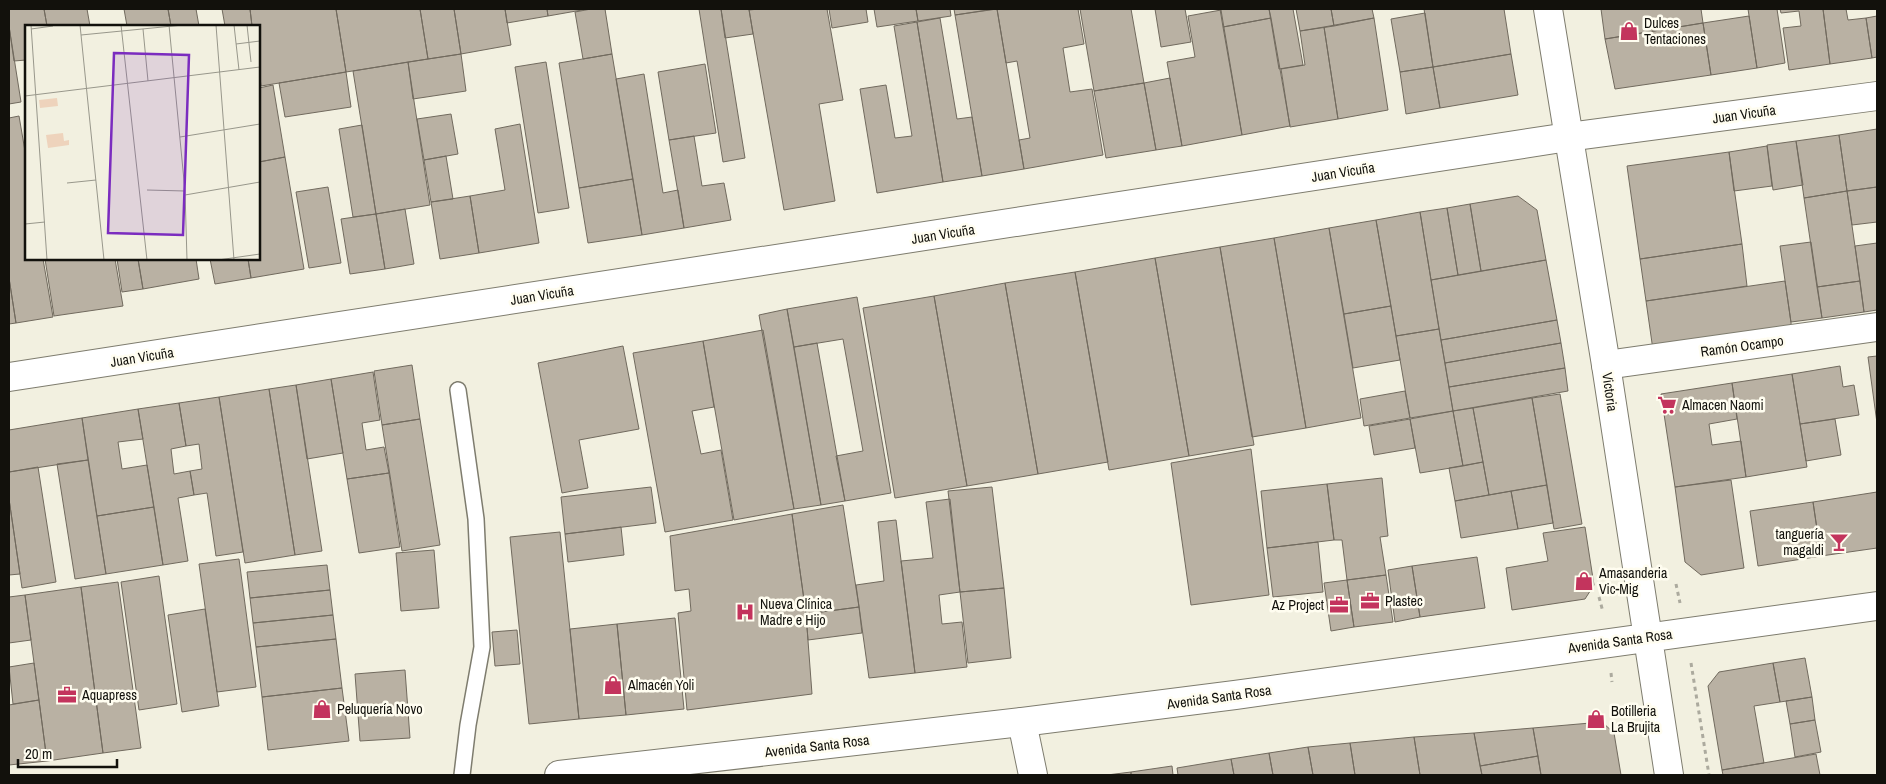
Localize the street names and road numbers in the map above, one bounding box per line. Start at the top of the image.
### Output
street label: Juan Vicuña [1711,101,1777,127]
street label: Juan Vicuña [1310,158,1376,186]
street label: Juan Vicuña [910,220,976,248]
street label: Juan Vicuña [509,281,575,309]
street label: Ramón Ocampo [1699,331,1785,361]
street label: Juan Vicuña [109,343,175,371]
street label: Victoria [1598,371,1622,413]
street label: Avenida Santa Rosa [1566,625,1674,657]
street label: Avenida Santa Rosa [1165,681,1273,713]
street label: Avenida Santa Rosa [763,731,871,761]

